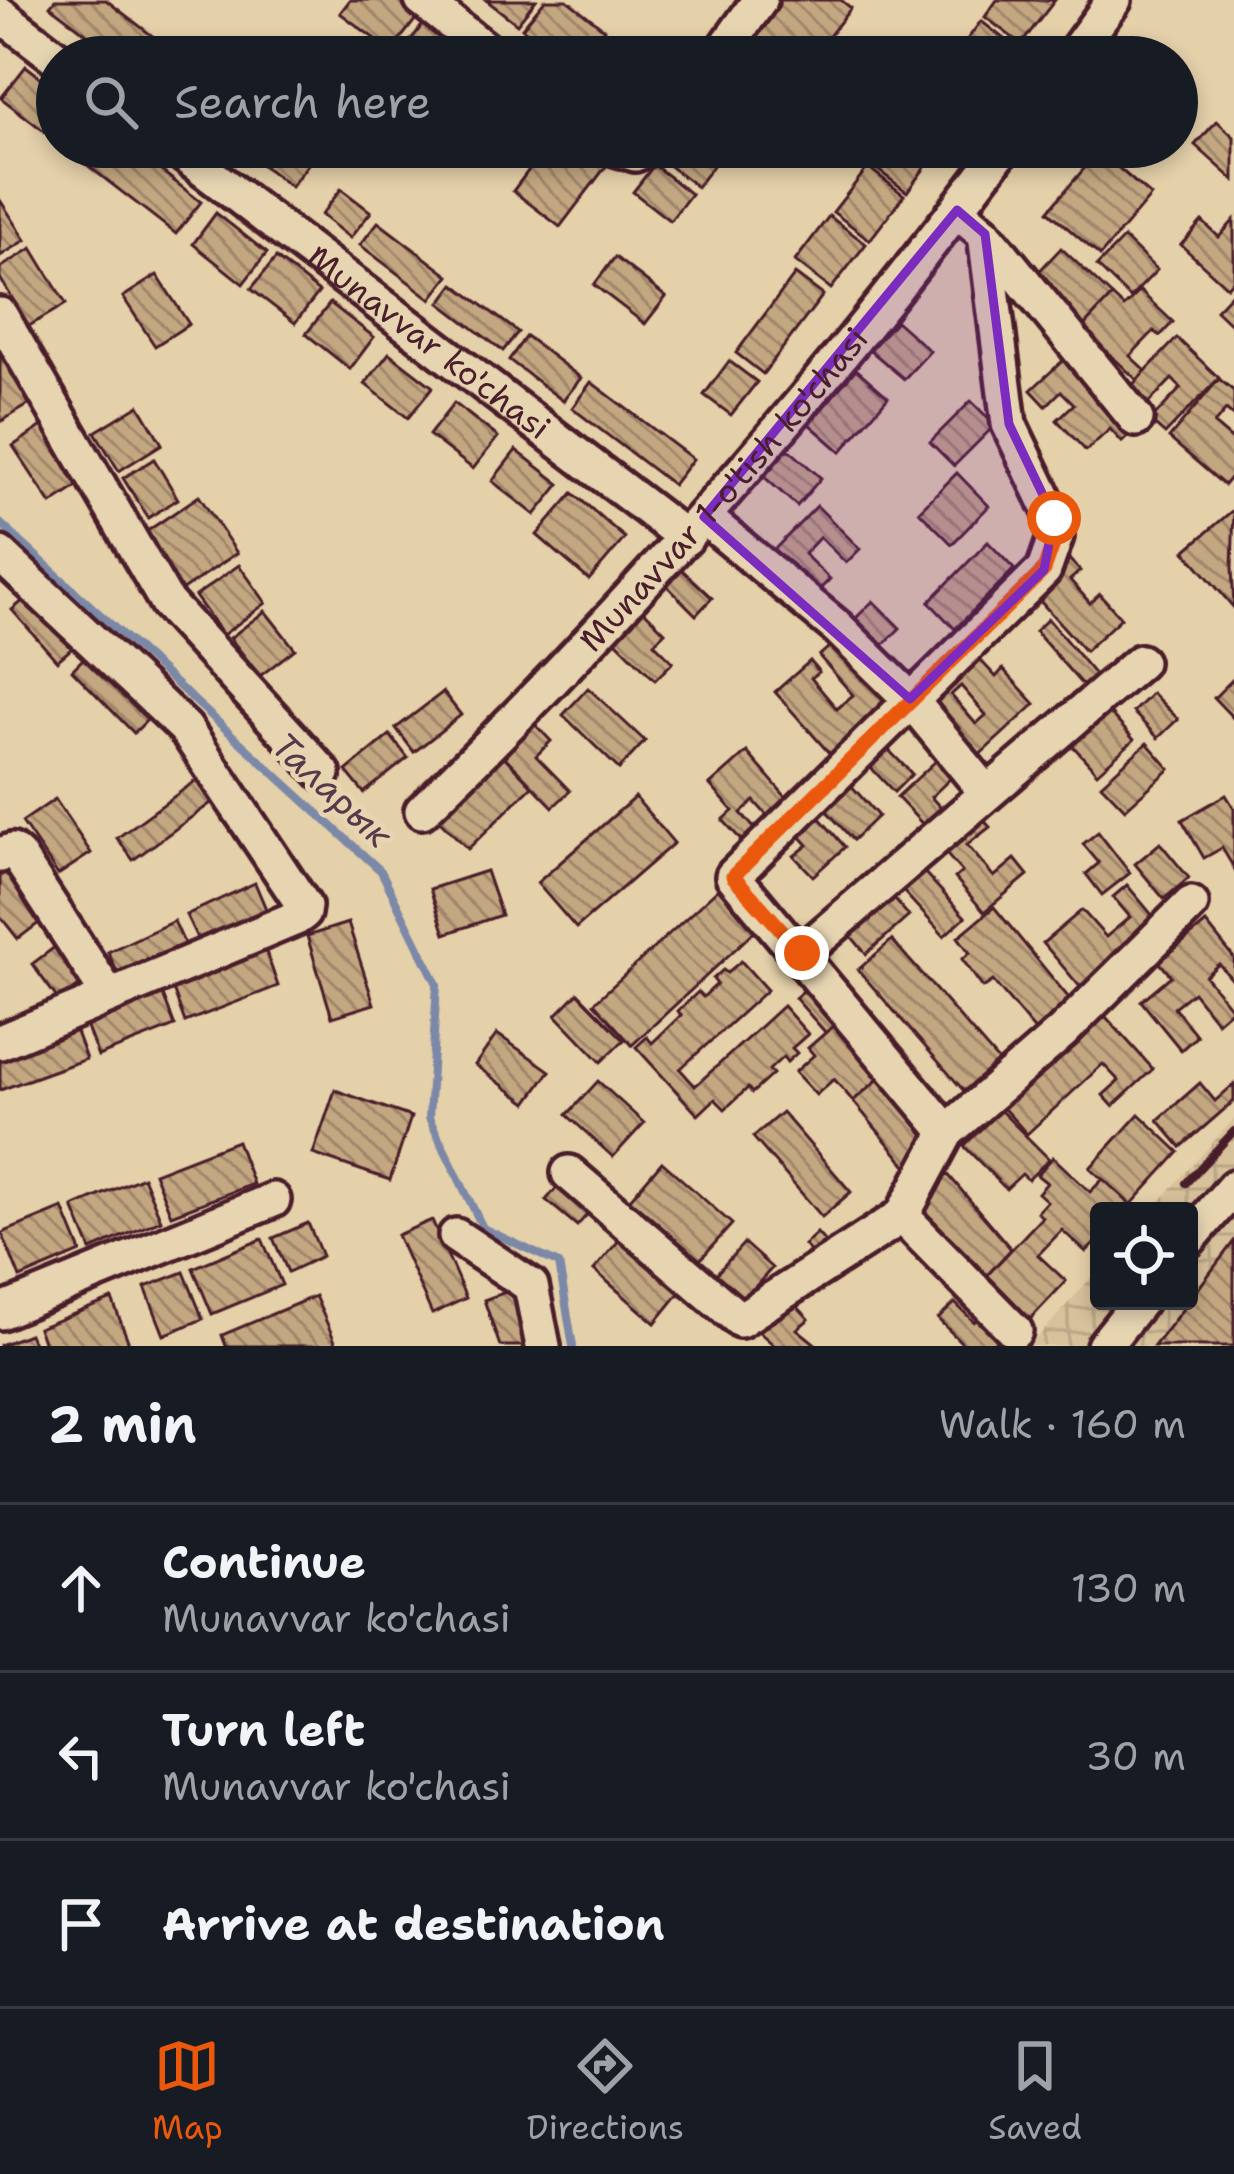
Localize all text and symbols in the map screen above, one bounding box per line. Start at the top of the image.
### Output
search box [36,36,1198,168]
icon: search [78,69,144,135]
text: Search here [174,72,431,132]
street label: Munavvar ko'chasi [298,234,560,449]
street label: Munavvar 1-o'tish ko'chasi [569,317,878,661]
route start [1027,491,1081,545]
water label: Таларык [261,721,404,859]
route end [775,926,829,980]
map controls [1090,1202,1198,1310]
button: locate [1090,1202,1198,1310]
text: 2 min [48,1390,197,1458]
text: Walk · 160 m [939,1398,1186,1450]
text: Continue [162,1532,366,1592]
icon: ahead [48,1555,114,1621]
text: 130 m [1071,1562,1186,1614]
text: Munavvar ko'chasi [162,1592,511,1644]
text: Turn left [162,1700,365,1760]
icon: left [48,1723,114,1789]
text: 30 m [1085,1730,1186,1782]
text: Munavvar ko'chasi [162,1760,511,1812]
icon: arrive [48,1891,114,1957]
text: Arrive at destination [162,1894,665,1954]
tab: Map [152,2033,223,2150]
tab: Directions [527,2033,684,2150]
tab: Saved [988,2033,1082,2150]

